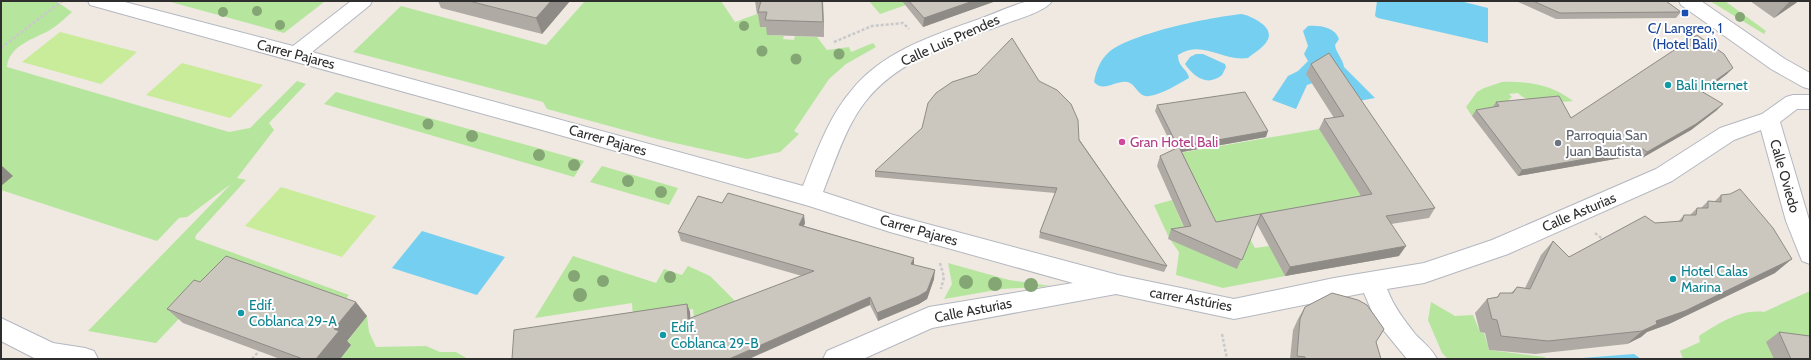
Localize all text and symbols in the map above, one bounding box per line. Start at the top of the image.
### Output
marker: C/ Langreo, 1 (Hotel Bali) [1680,8,1690,18]
street label: Calle Luis Prendes [898,10,1002,70]
place label: C/ Langreo, 1 (Hotel Bali) [1648,19,1722,53]
street label: Carrer Pajares [255,35,337,73]
place label: Bali Internet [1676,76,1748,94]
marker: Bali Internet [1663,80,1673,90]
street label: Carrer Pajares [567,120,649,160]
place label: Parroquia San Juan Bautista [1565,126,1648,160]
place label: Gran Hotel Bali [1130,133,1218,151]
marker: Gran Hotel Bali [1117,137,1127,147]
street label: Calle Oviedo [1766,137,1804,215]
marker: Parroquia San Juan Bautista [1553,138,1563,148]
street label: Calle Asturias [1539,188,1619,236]
street label: Carrer Pajares [878,210,960,250]
place label: Hotel Calas Marina [1681,262,1748,296]
marker: Hotel Calas Marina [1668,274,1678,284]
street label: carrer Astúries [1148,283,1234,315]
street label: Calle Asturias [933,294,1013,326]
place label: Edif. Coblanca 29-A [249,296,337,330]
marker: Edif. Coblanca 29-A [236,308,246,318]
place label: Edif. Coblanca 29-B [671,318,759,352]
marker: Edif. Coblanca 29-B [658,330,668,340]

